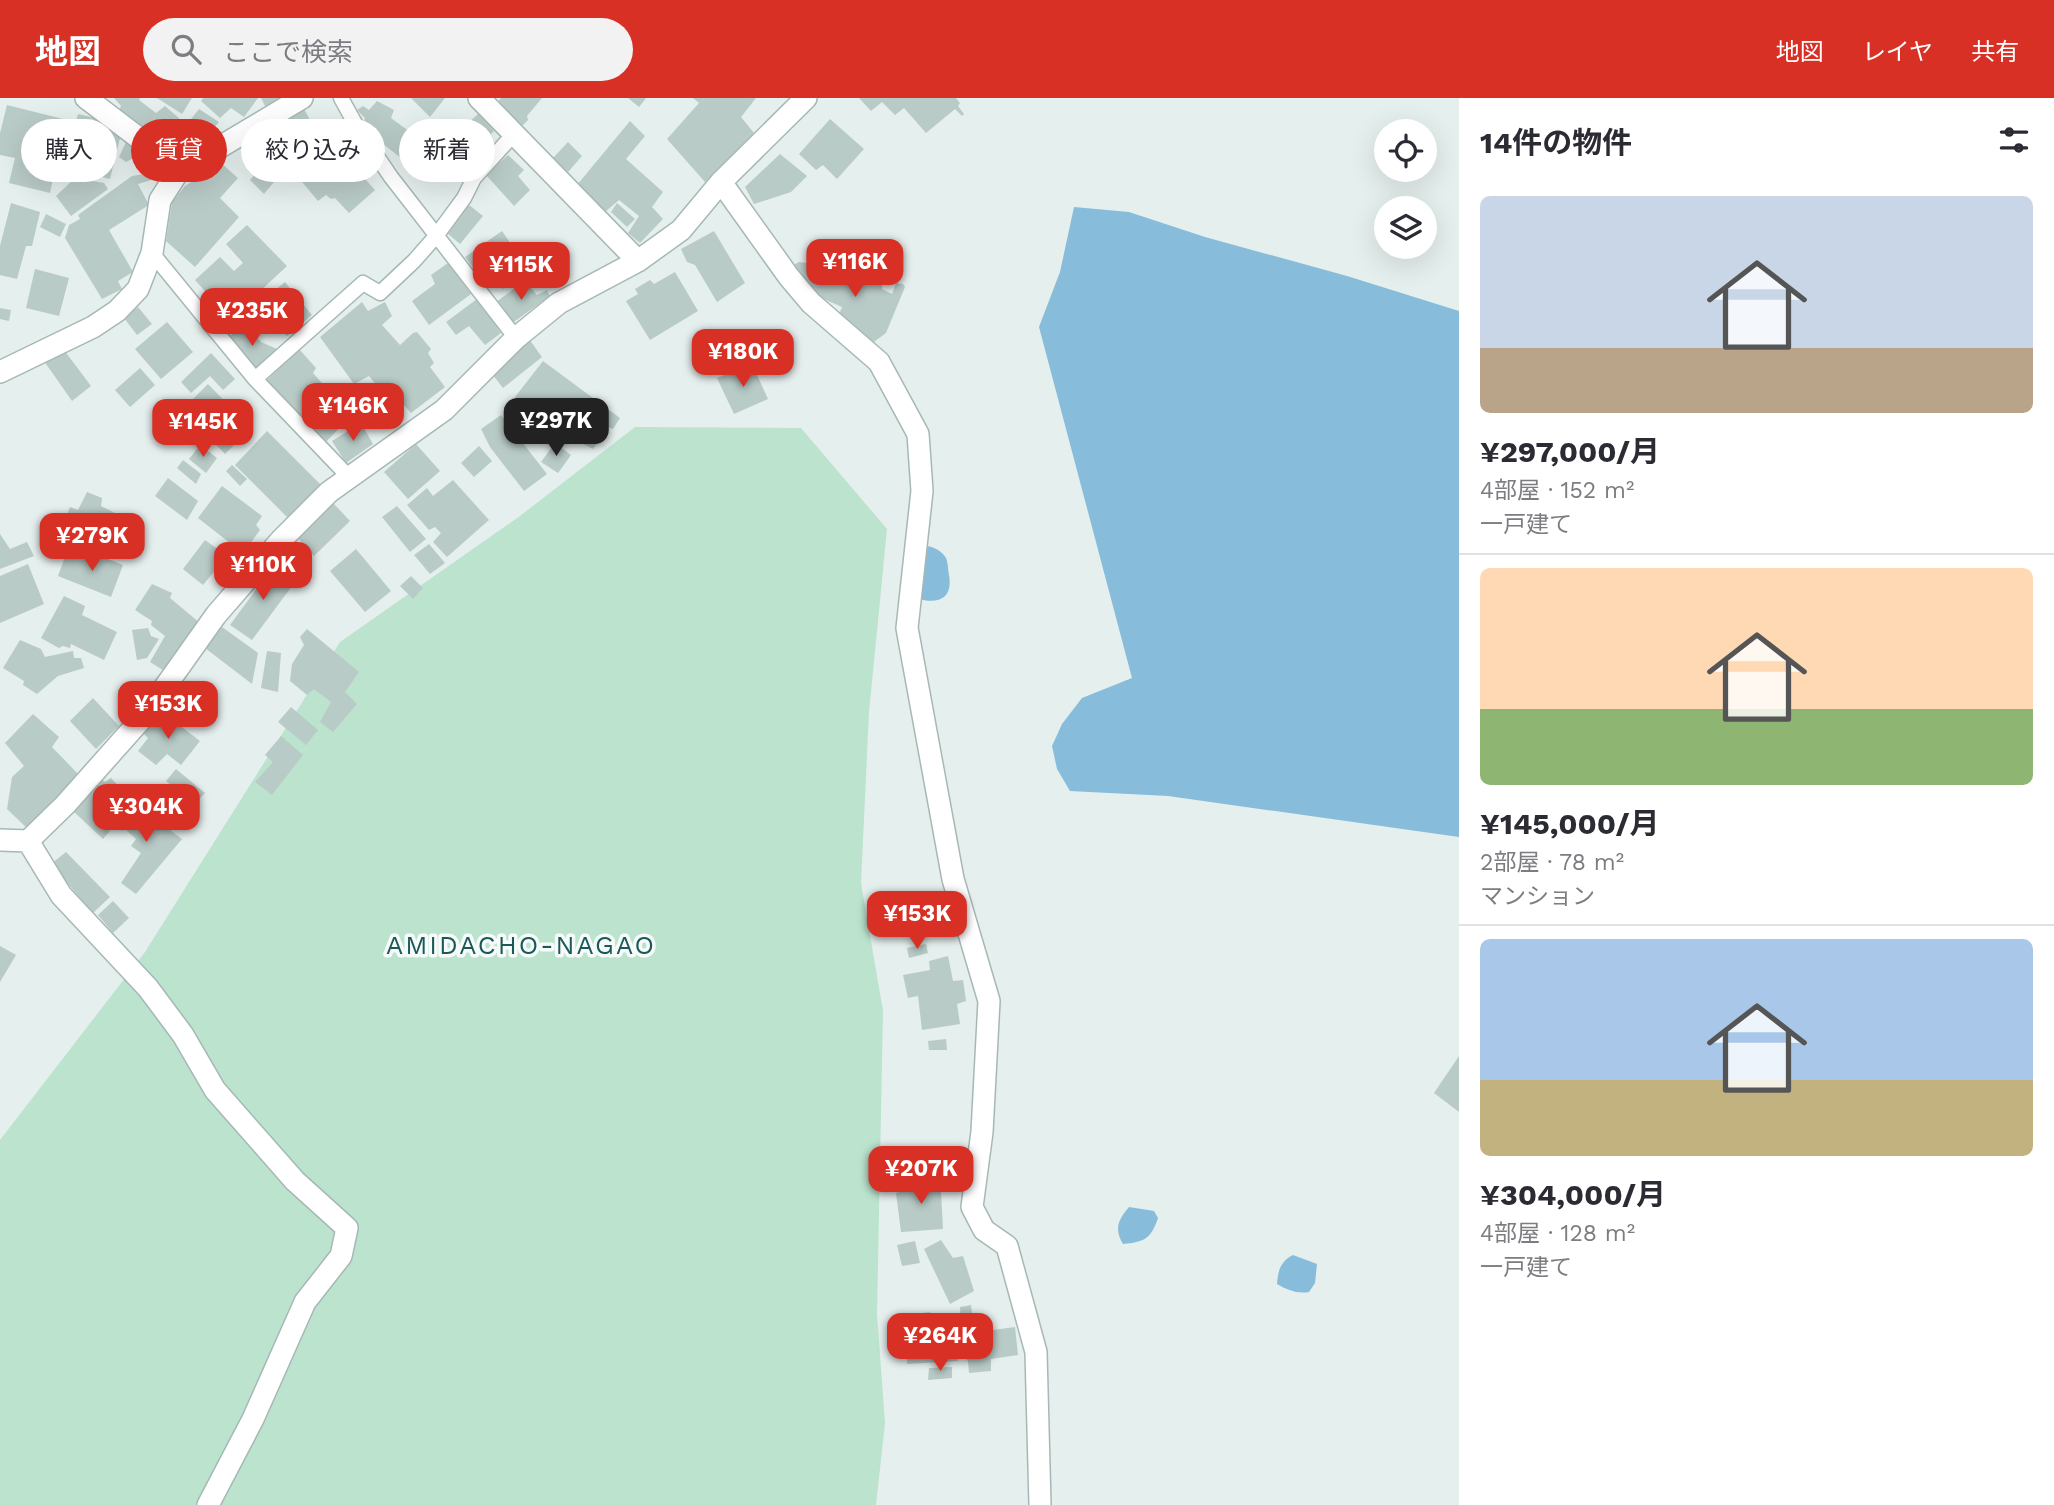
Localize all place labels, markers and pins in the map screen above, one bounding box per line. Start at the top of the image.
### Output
pin: ¥116K [806,240,904,299]
pin: ¥115K [472,242,570,302]
pin: ¥235K [203,288,301,348]
pin: ¥180K [694,330,792,389]
pin: ¥146K [304,384,402,443]
pin: ¥297K [507,398,605,458]
pin: ¥145K [154,400,252,459]
pin: ¥279K [43,514,141,573]
pin: ¥110K [214,542,312,602]
pin: ¥153K [119,682,217,741]
pin: ¥304K [97,784,195,844]
pin: ¥153K [868,892,966,951]
pin: ¥207K [872,1146,970,1206]
pin: ¥264K [891,1314,989,1373]

